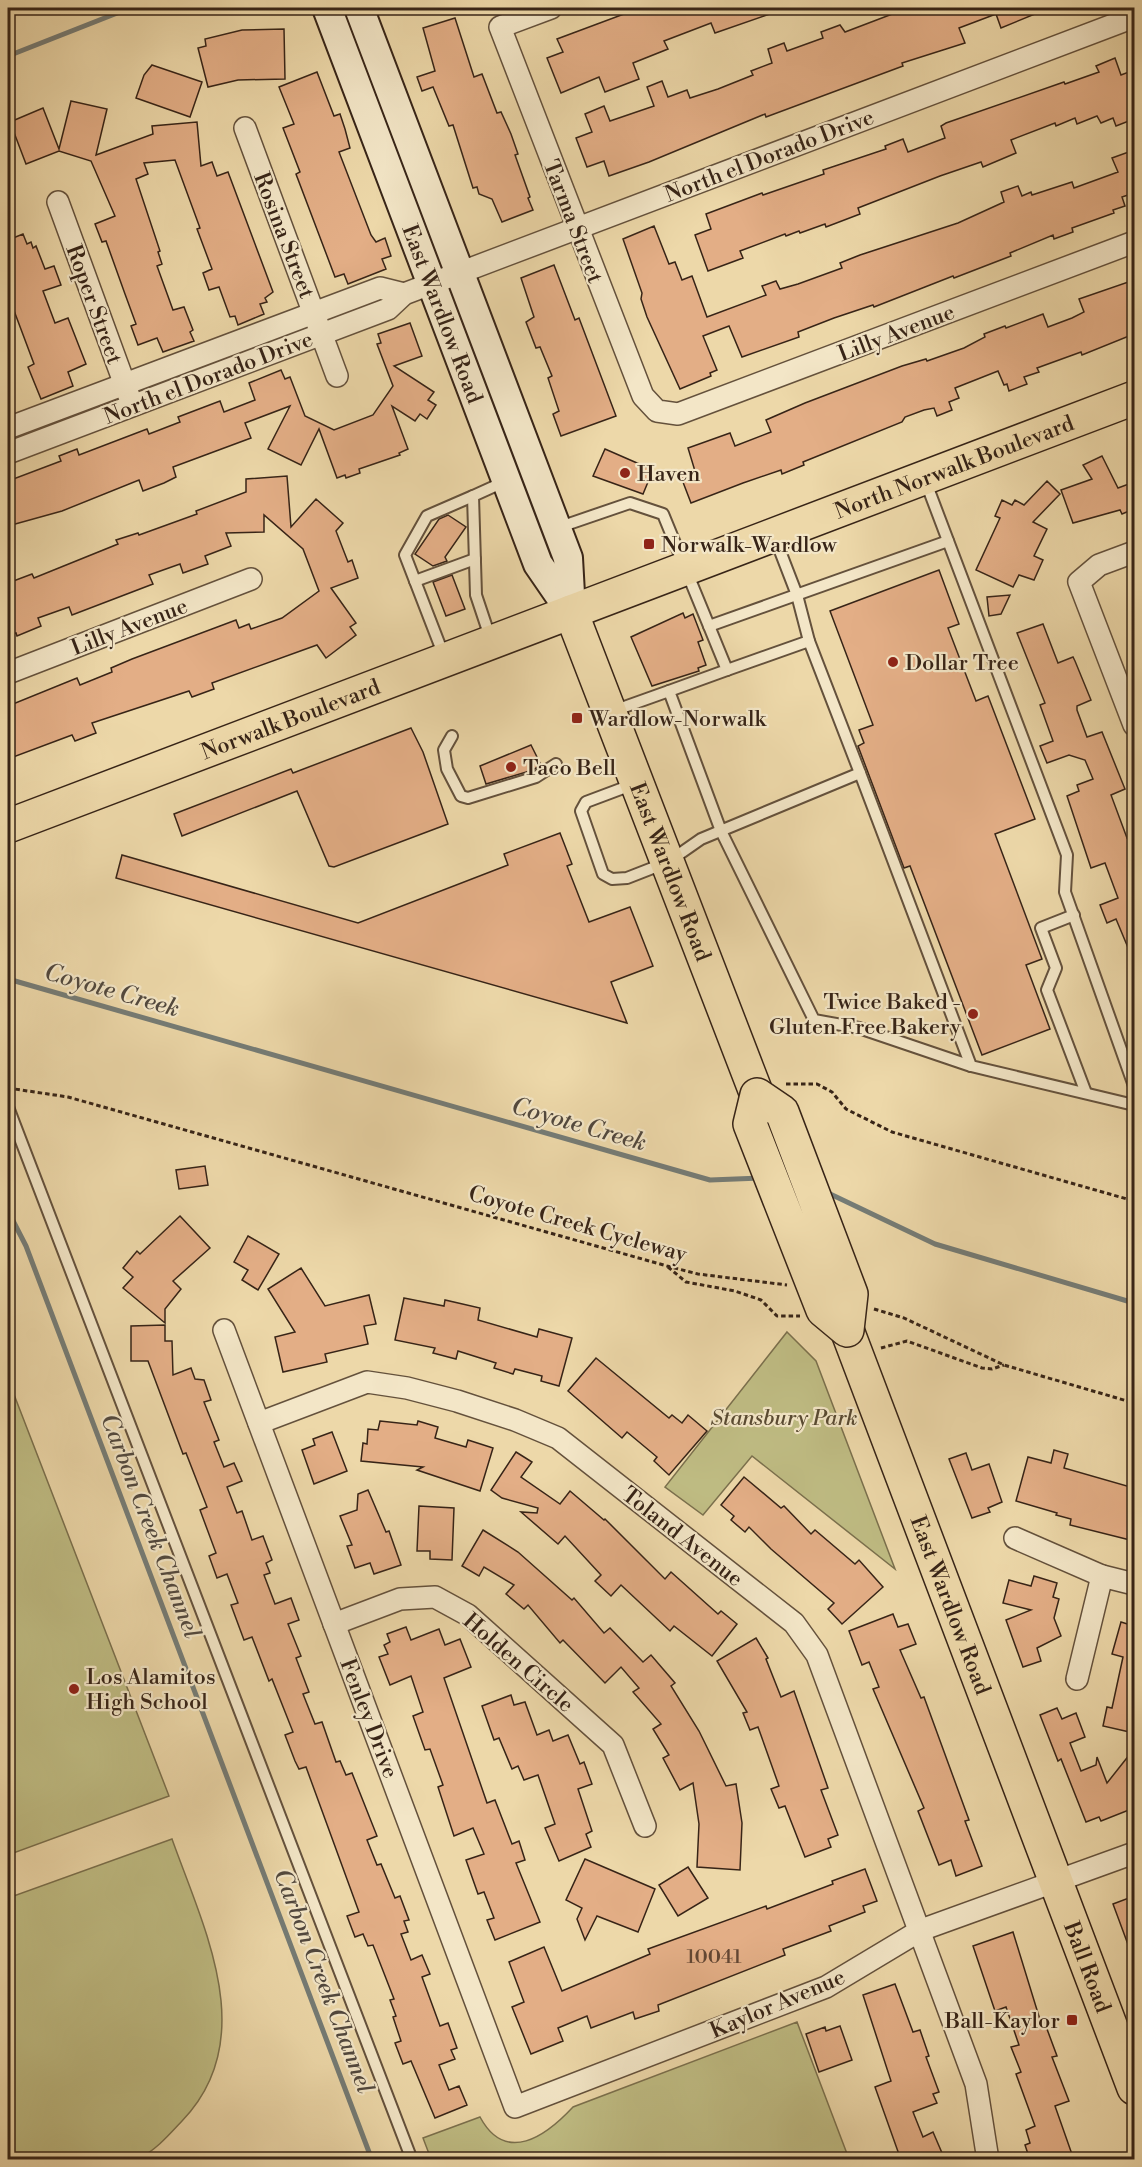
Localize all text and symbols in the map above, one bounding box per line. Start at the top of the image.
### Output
street label: North el Dorado Drive [661,104,878,209]
street label: Tarma Street [537,156,609,287]
street label: Rosina Street [247,169,320,303]
street label: East Wardlow Road [395,221,488,408]
street label: Roper Street [60,241,128,368]
street label: Lilly Avenue [834,299,959,368]
street label: North el Dorado Drive [100,326,317,431]
street label: North Norwalk Boulevard [831,410,1078,526]
place label: Haven [637,461,700,488]
marker: Haven [618,466,632,480]
place label: Norwalk-Wardlow [661,532,837,559]
marker: Norwalk-Wardlow [642,537,656,551]
street label: Lilly Avenue [67,593,192,662]
place label: Dollar Tree [905,650,1019,677]
marker: Dollar Tree [886,655,900,669]
street label: Norwalk Boulevard [197,674,385,766]
place label: Wardlow-Norwalk [588,706,767,733]
marker: Wardlow-Norwalk [570,711,584,725]
place label: Taco Bell [523,755,616,782]
marker: Taco Bell [504,760,518,774]
street label: East Wardlow Road [623,779,716,966]
water label: Coyote Creek [41,957,183,1025]
place label: Twice Baked - Gluten Free Bakery [769,989,961,1041]
marker: Twice Baked - Gluten Free Bakery [966,1007,980,1021]
water label: Coyote Creek [508,1091,650,1159]
street label: Coyote Creek Cycleway [465,1180,690,1269]
park label: Stansbury Park [710,1405,858,1432]
water label: Carbon Creek Channel [93,1410,207,1643]
street label: Toland Avenue [616,1482,748,1593]
street label: East Wardlow Road [904,1512,996,1699]
street label: Holden Circle [457,1608,579,1719]
street label: Fenley Drive [333,1655,404,1782]
place label: Los Alamitos High School [86,1664,216,1716]
marker: Los Alamitos High School [67,1682,81,1696]
water label: Carbon Creek Channel [266,1865,380,2098]
street label: Ball Road [1057,1917,1116,2017]
house number: 10041 [686,1945,742,1970]
street label: Kaylor Avenue [706,1964,849,2045]
place label: Ball-Kaylor [944,2008,1060,2035]
marker: Ball-Kaylor [1065,2013,1079,2027]

